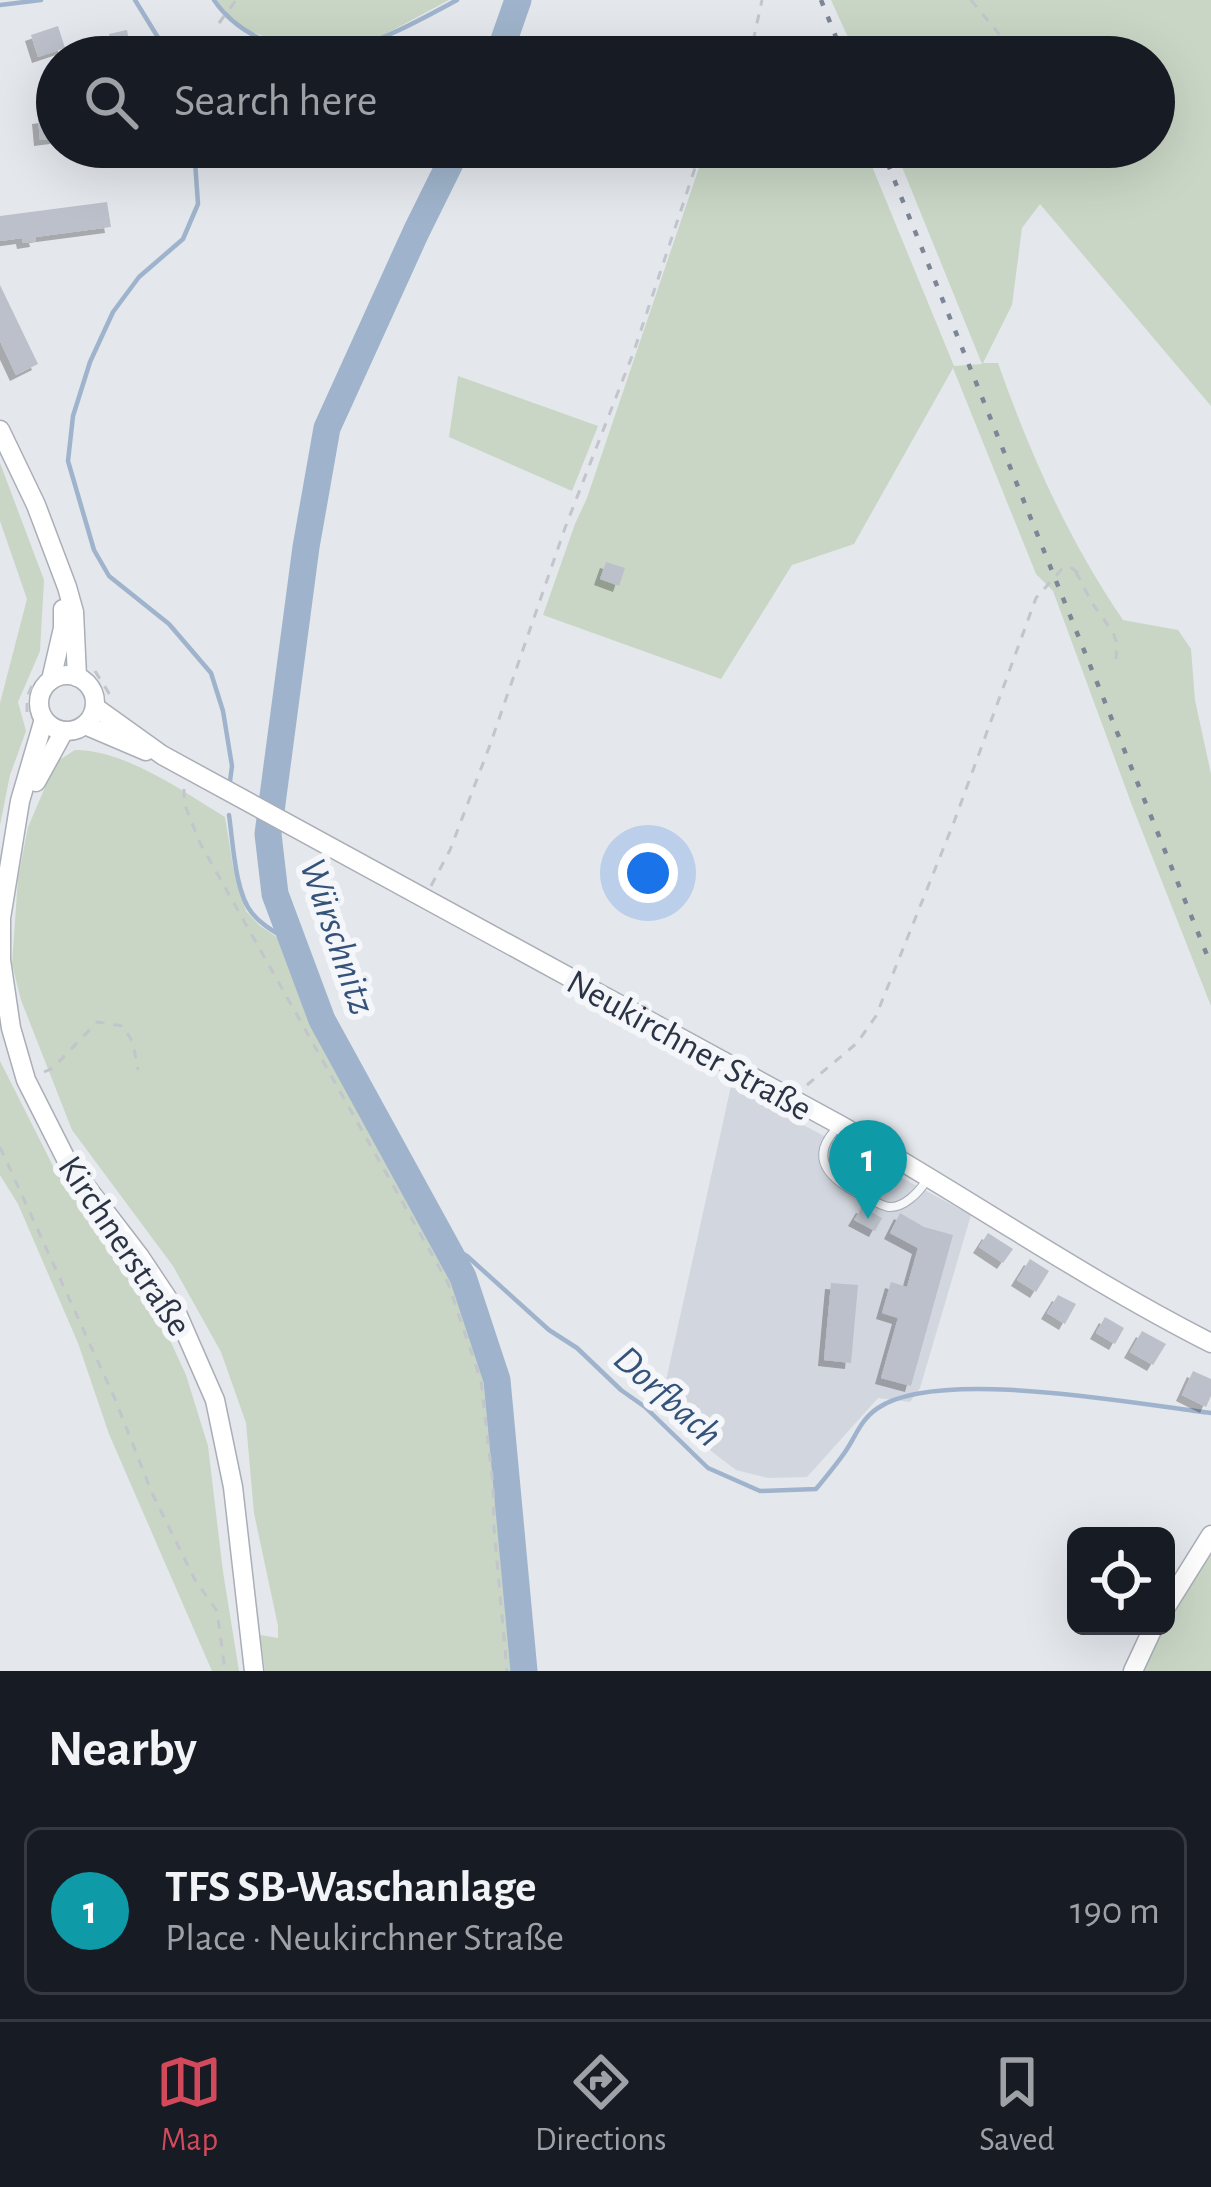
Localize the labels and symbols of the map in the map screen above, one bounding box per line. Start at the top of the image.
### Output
your location [618,843,678,903]
water label: Würschnitz [292,854,381,1020]
street label: Neukirchner Straße [561,964,817,1128]
pin: 1 [829,1120,907,1219]
street label: Kirchnerstraße [51,1150,197,1343]
water label: Dorfbach [606,1339,728,1455]

